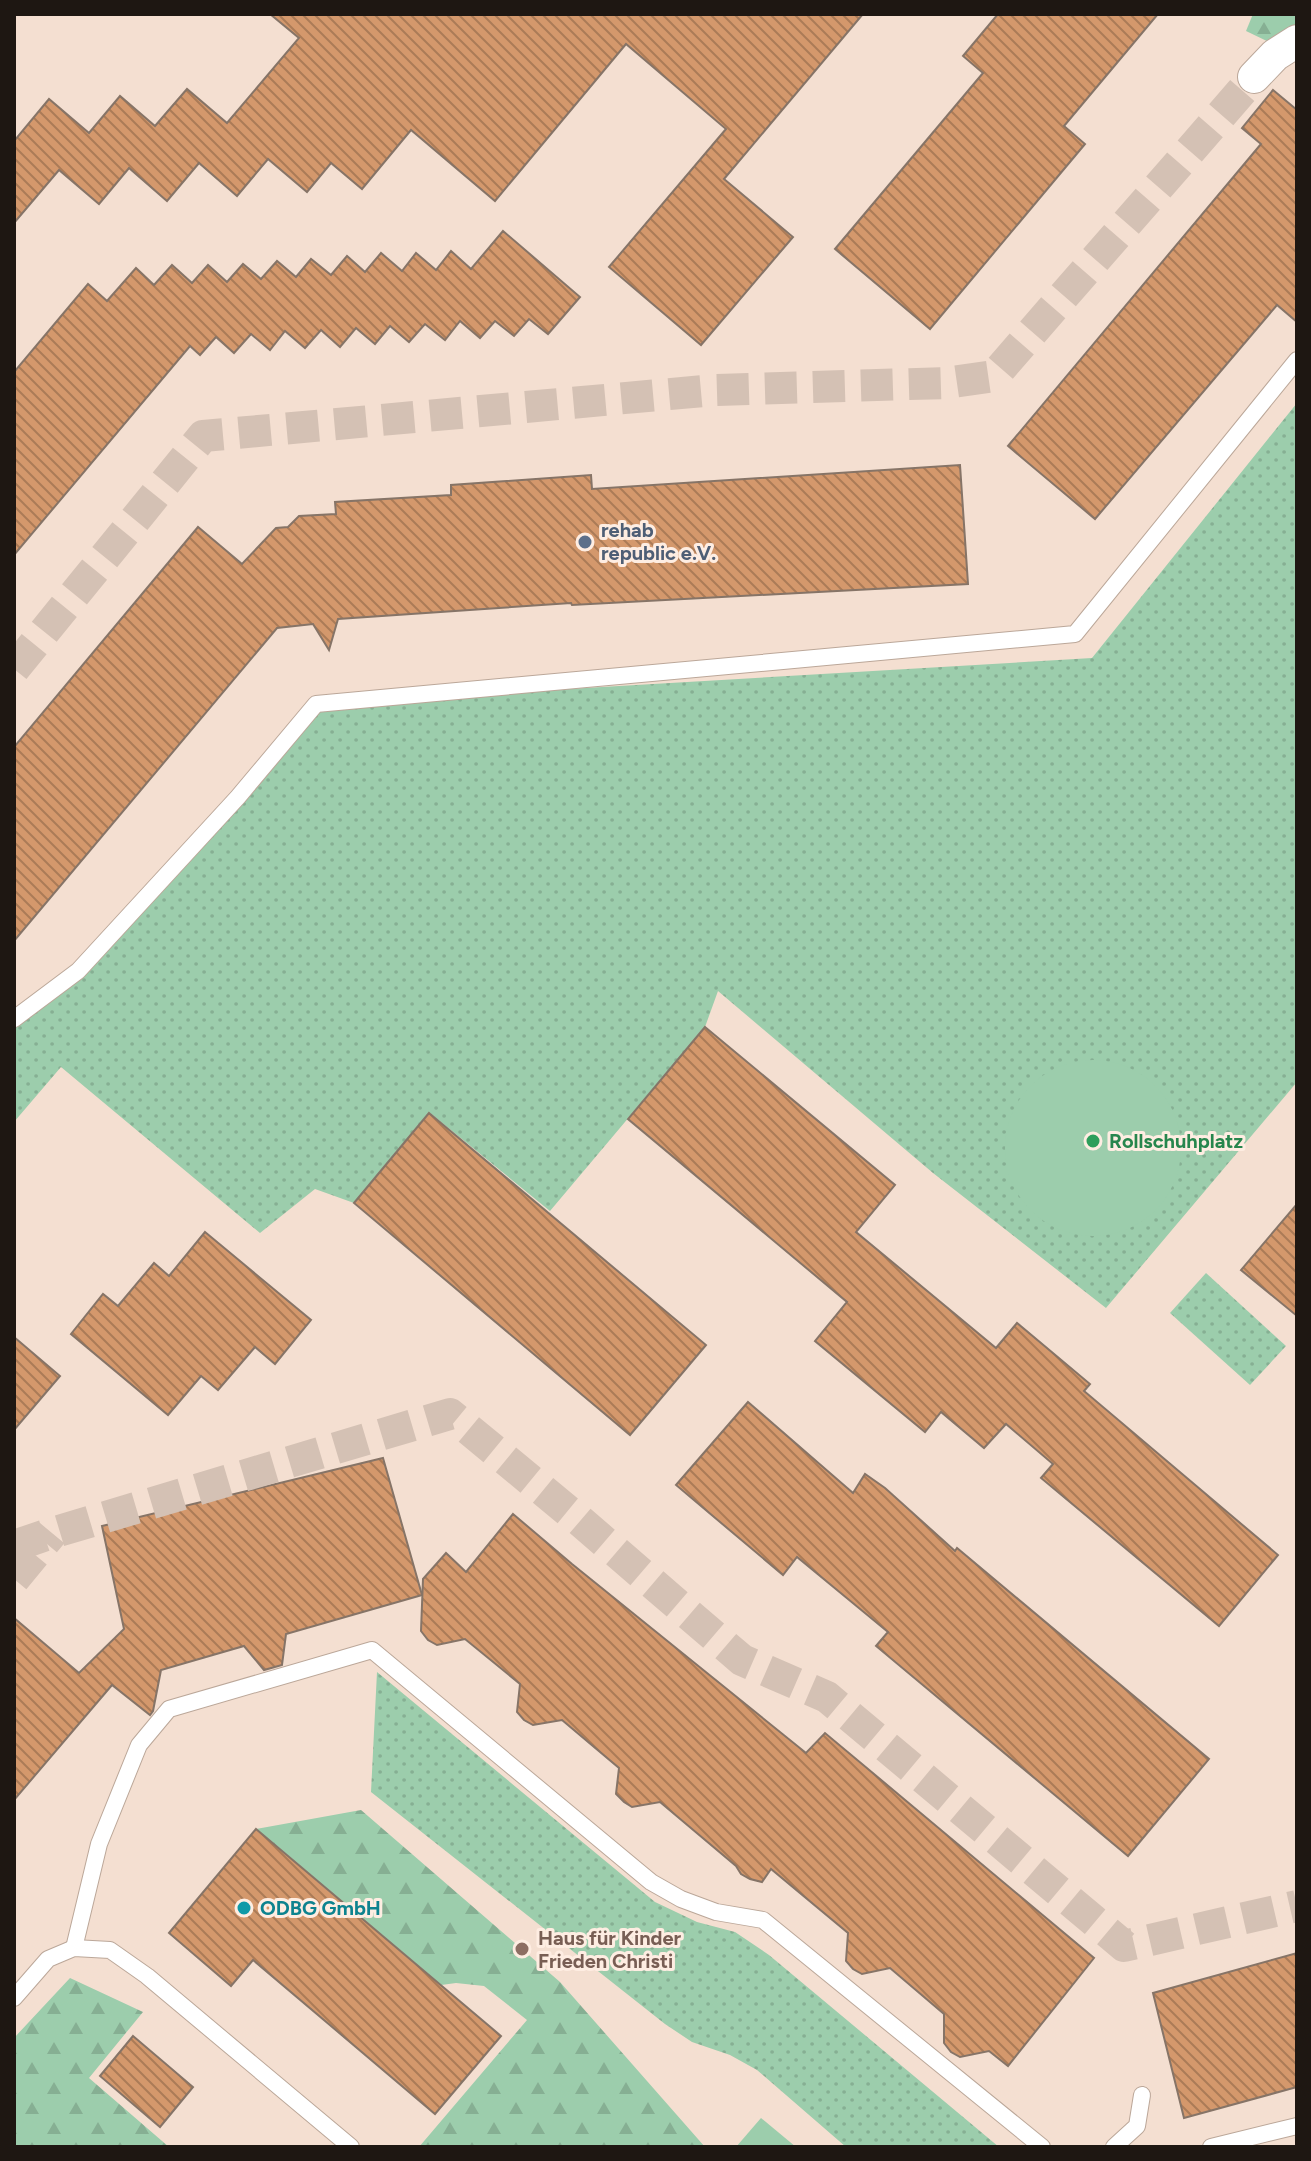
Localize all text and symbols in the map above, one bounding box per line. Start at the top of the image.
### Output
place label: rehab republic e.V. [601,518,716,565]
marker: rehab republic e.V. [576,533,594,551]
place label: Rollschuhplatz [1109,1129,1243,1153]
marker: Rollschuhplatz [1084,1132,1102,1150]
place label: ODBG GmbH [260,1896,381,1920]
marker: ODBG GmbH [235,1899,253,1917]
place label: Haus für Kinder Frieden Christi [538,1926,682,1973]
marker: Haus für Kinder Frieden Christi [513,1940,531,1958]

